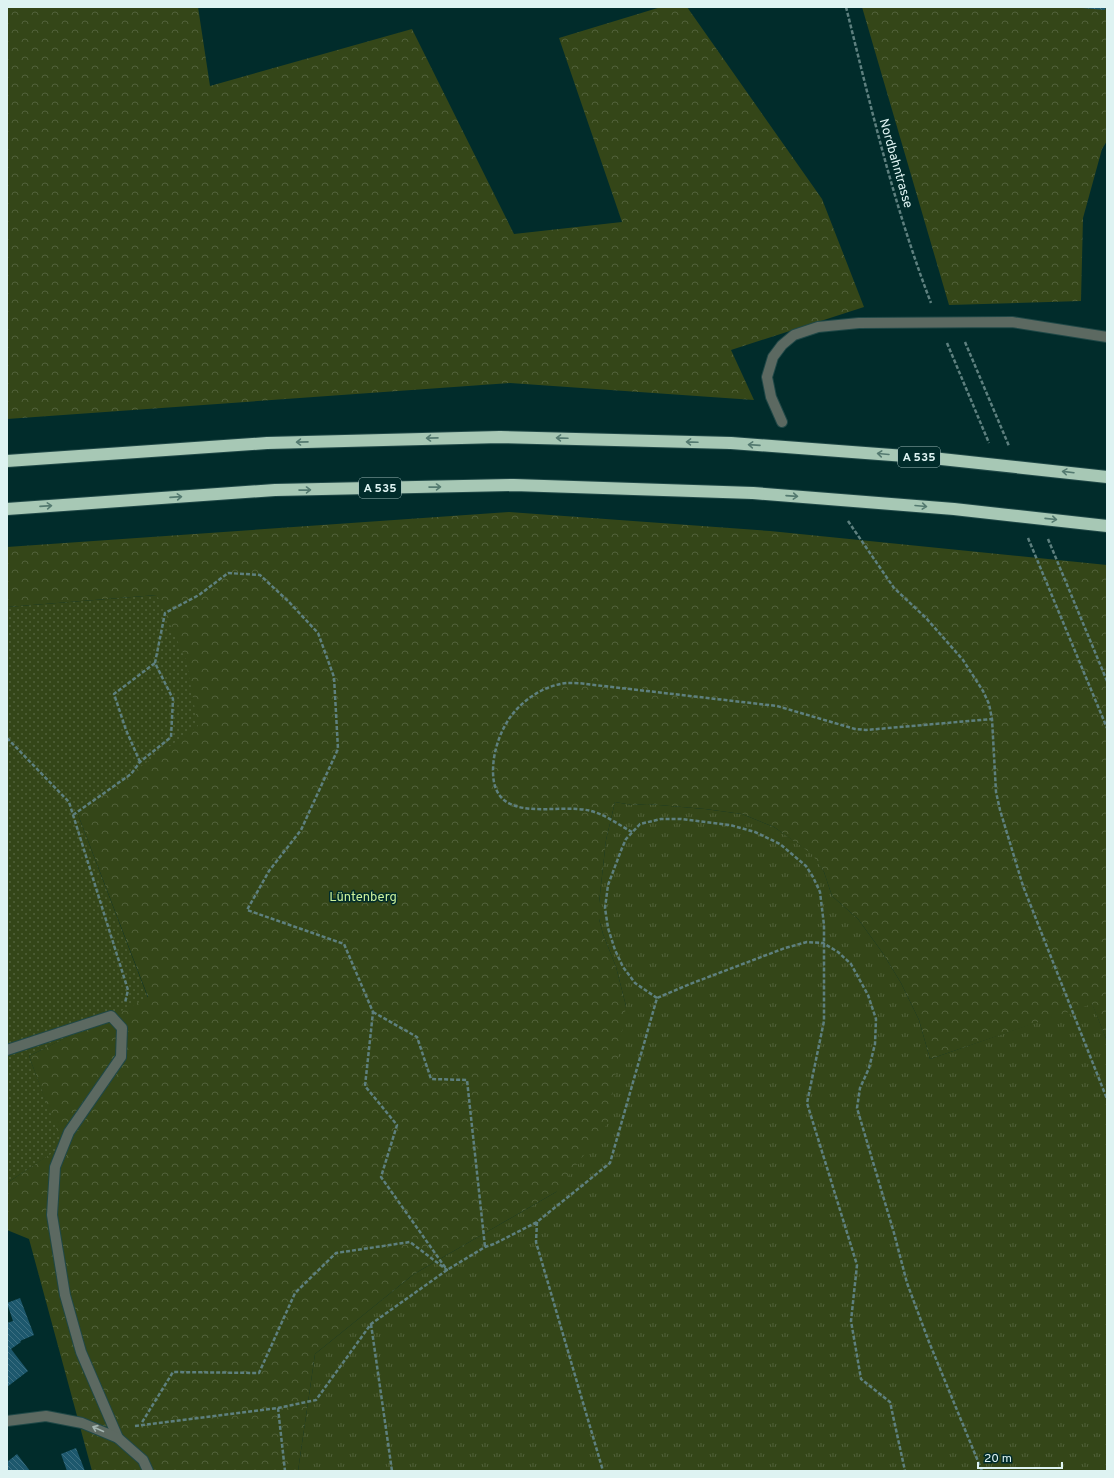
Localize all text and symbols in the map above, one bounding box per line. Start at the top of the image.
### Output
street label: Nordbahntrasse [875,117,916,210]
one-way arrow [426,435,439,442]
one-way arrow [556,435,569,442]
one-way arrow [296,438,309,446]
one-way arrow [686,438,699,446]
one-way arrow [747,441,760,448]
road number: A 535 [898,447,940,467]
one-way arrow [877,451,890,458]
one-way arrow [1062,469,1075,476]
road number: A 535 [359,478,401,498]
one-way arrow [428,483,441,490]
one-way arrow [298,486,311,494]
one-way arrow [785,492,798,499]
one-way arrow [169,494,182,501]
one-way arrow [39,502,52,509]
one-way arrow [914,502,927,510]
one-way arrow [1044,516,1057,523]
park label: Lüntenberg [329,890,397,906]
one-way arrow [92,1425,104,1433]
scale bar [978,1444,1062,1470]
text: 20 m [984,1451,1012,1467]

